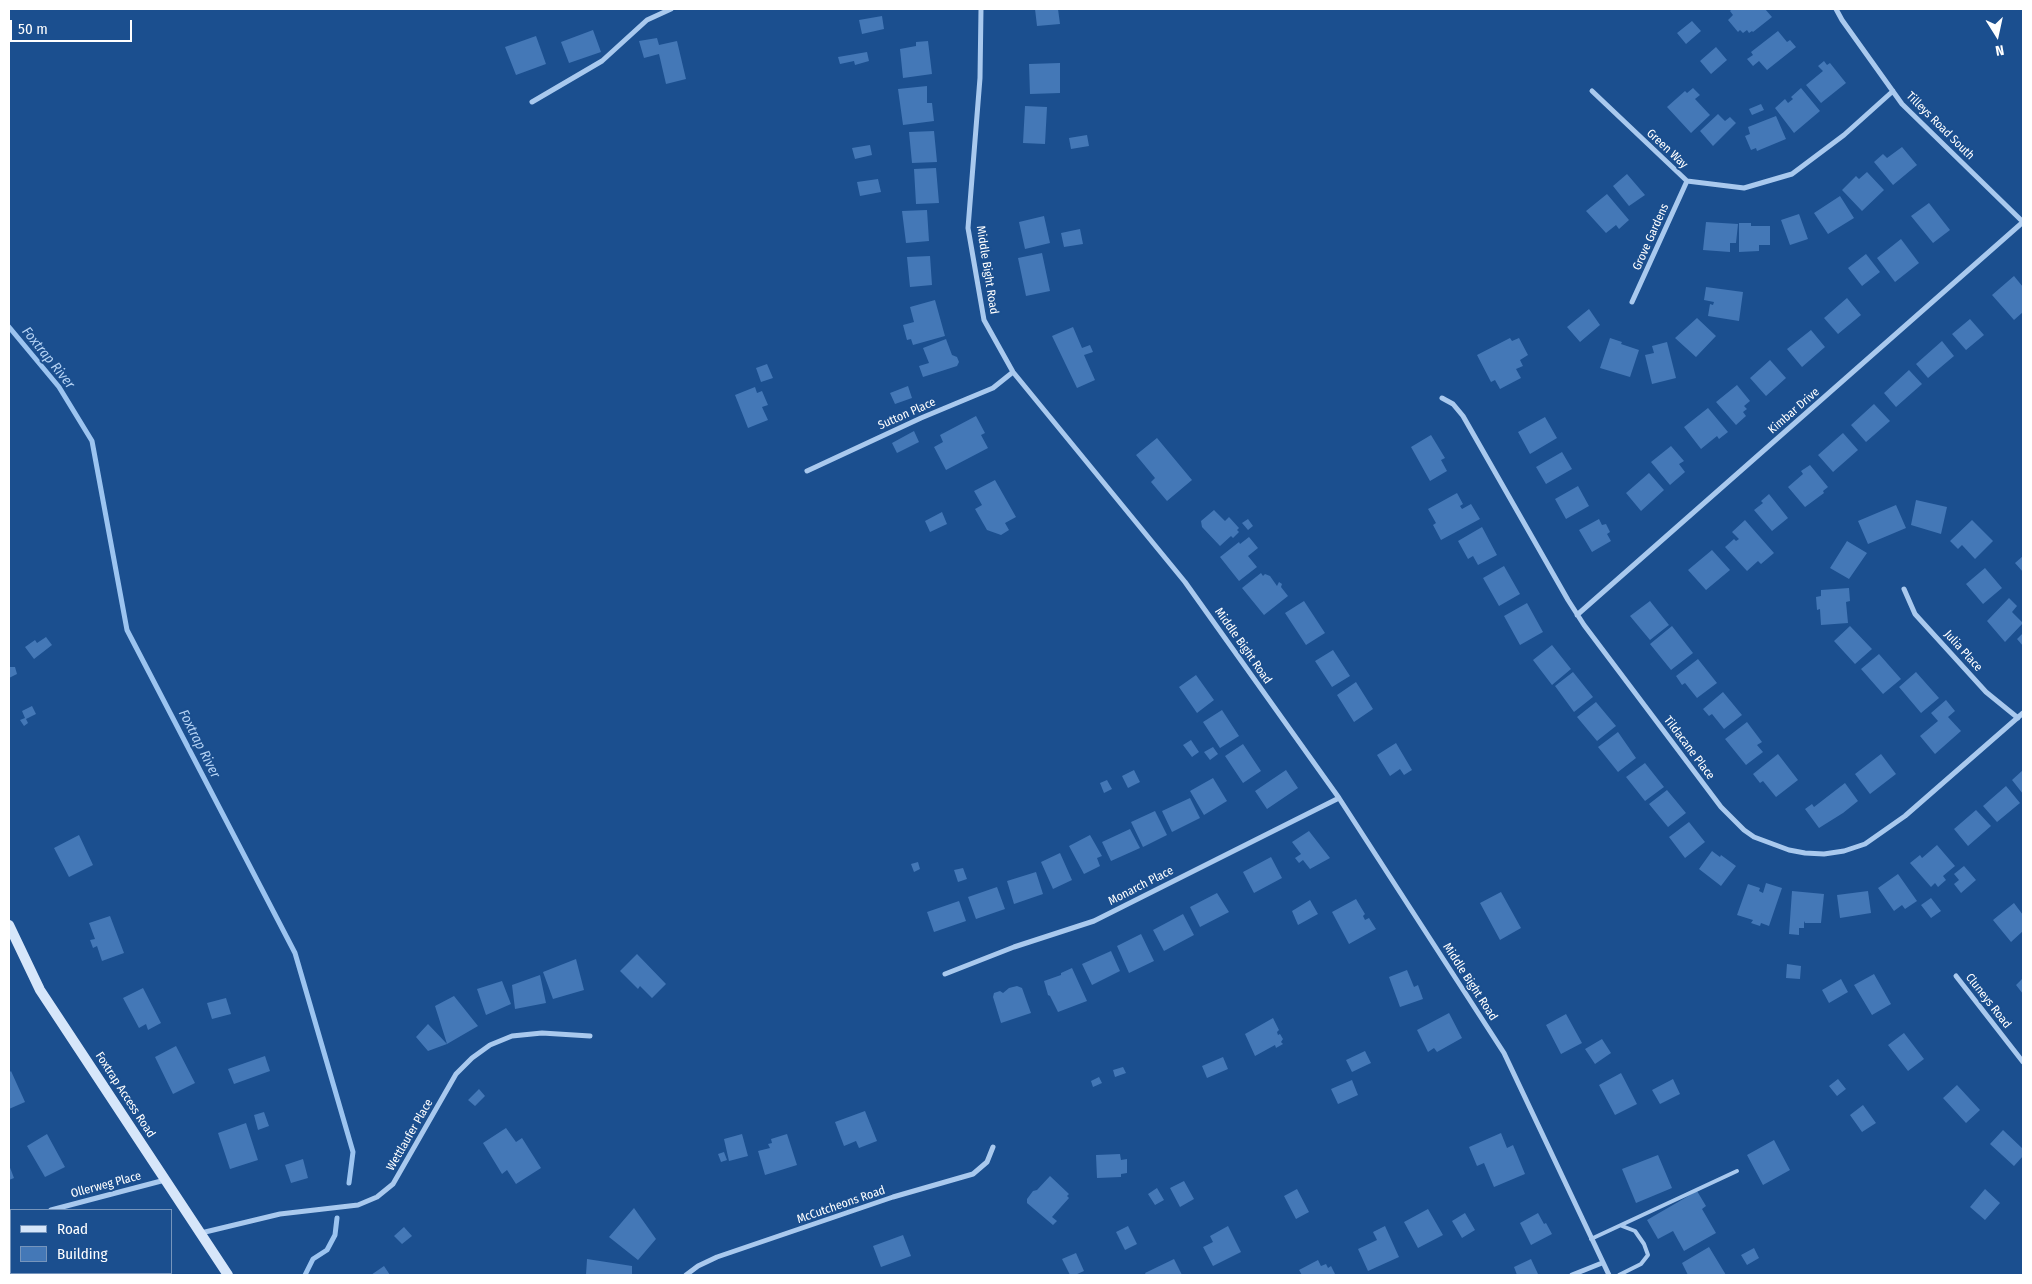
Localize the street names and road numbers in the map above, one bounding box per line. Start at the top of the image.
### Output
street label: Tilleys Road South [1903,89,1977,163]
street label: Green Way [1643,126,1691,172]
street label: Grove Gardens [1630,201,1672,273]
street label: Middle Bight Road [973,225,1001,315]
street label: Kimbar Drive [1765,385,1823,437]
street label: Sutton Place [876,395,938,433]
street label: Middle Bight Road [1211,605,1275,687]
street label: Julia Place [1941,627,1985,675]
street label: Tildacane Place [1660,713,1718,783]
street label: Monarch Place [1106,863,1176,909]
street label: Middle Bight Road [1440,941,1500,1023]
street label: Cluneys Road [1962,971,2014,1031]
street label: Foxtrap Access Road [92,1050,158,1140]
street label: Wettlaufer Place [384,1097,436,1173]
street label: Ollerweg Place [69,1169,143,1201]
street label: McCutcheons Road [795,1183,887,1227]

